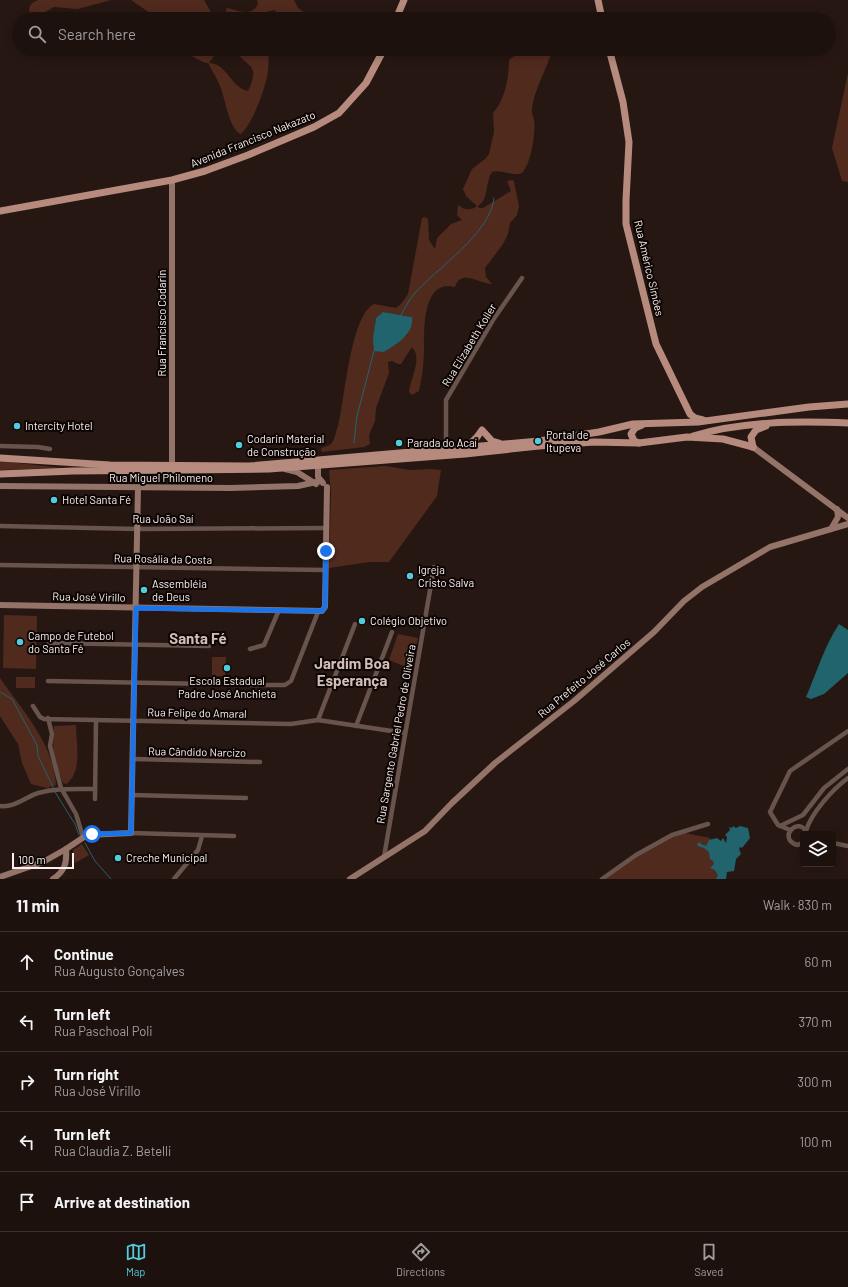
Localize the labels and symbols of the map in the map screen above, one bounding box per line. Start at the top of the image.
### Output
street label: Avenida Francisco Nakazato [188,108,317,170]
street label: Rua Américo Simões [632,219,667,317]
street label: Rua Francisco Codarin [155,270,168,376]
street label: Rua Elizabeth Koller [439,301,498,388]
place label: Intercity Hotel [25,419,93,432]
marker: Intercity Hotel [12,421,22,431]
place label: Portal de Itupeva [546,428,589,454]
place label: Codarin Material de Construção [247,432,324,458]
place label: Parada do Acaí [407,436,478,449]
marker: Portal de Itupeva [533,436,543,446]
marker: Parada do Acaí [394,438,404,448]
marker: Codarin Material de Construção [234,440,244,450]
street label: Rua Miguel Philomeno [109,471,213,484]
place label: Hotel Santa Fé [62,493,131,506]
marker: Hotel Santa Fé [49,495,59,505]
street label: Rua João Saí [133,512,194,525]
route end [317,542,335,560]
street label: Rua Rosália da Costa [114,551,212,566]
place label: Igreja Cristo Salva [418,563,474,589]
marker: Igreja Cristo Salva [405,571,415,581]
place label: Assembléia de Deus [152,577,207,603]
marker: Assembléia de Deus [139,585,149,595]
street label: Rua José Virillo [52,589,126,604]
place label: Colégio Objetivo [370,614,447,627]
marker: Colégio Objetivo [357,616,367,626]
place label: Campo de Futebol do Santa Fé [28,629,114,655]
district label: Santa Fé [169,629,227,647]
street label: Rua Prefeito José Carlos [535,635,632,720]
marker: Campo de Futebol do Santa Fé [15,637,25,647]
street label: Rua Sargento Gabriel Pedro de Oliveira [373,643,418,824]
district label: Jardim Boa Esperança [314,654,390,689]
marker: Escola Estadual Padre José Anchieta [222,663,232,673]
place label: Escola Estadual Padre José Anchieta [178,674,276,700]
street label: Rua Felipe do Amaral [147,705,247,720]
street label: Rua Cândido Narcizo [148,744,246,759]
route start [83,825,101,843]
scale bar [12,851,74,870]
place label: Creche Municipal [126,851,207,864]
marker: Creche Municipal [113,853,123,863]

